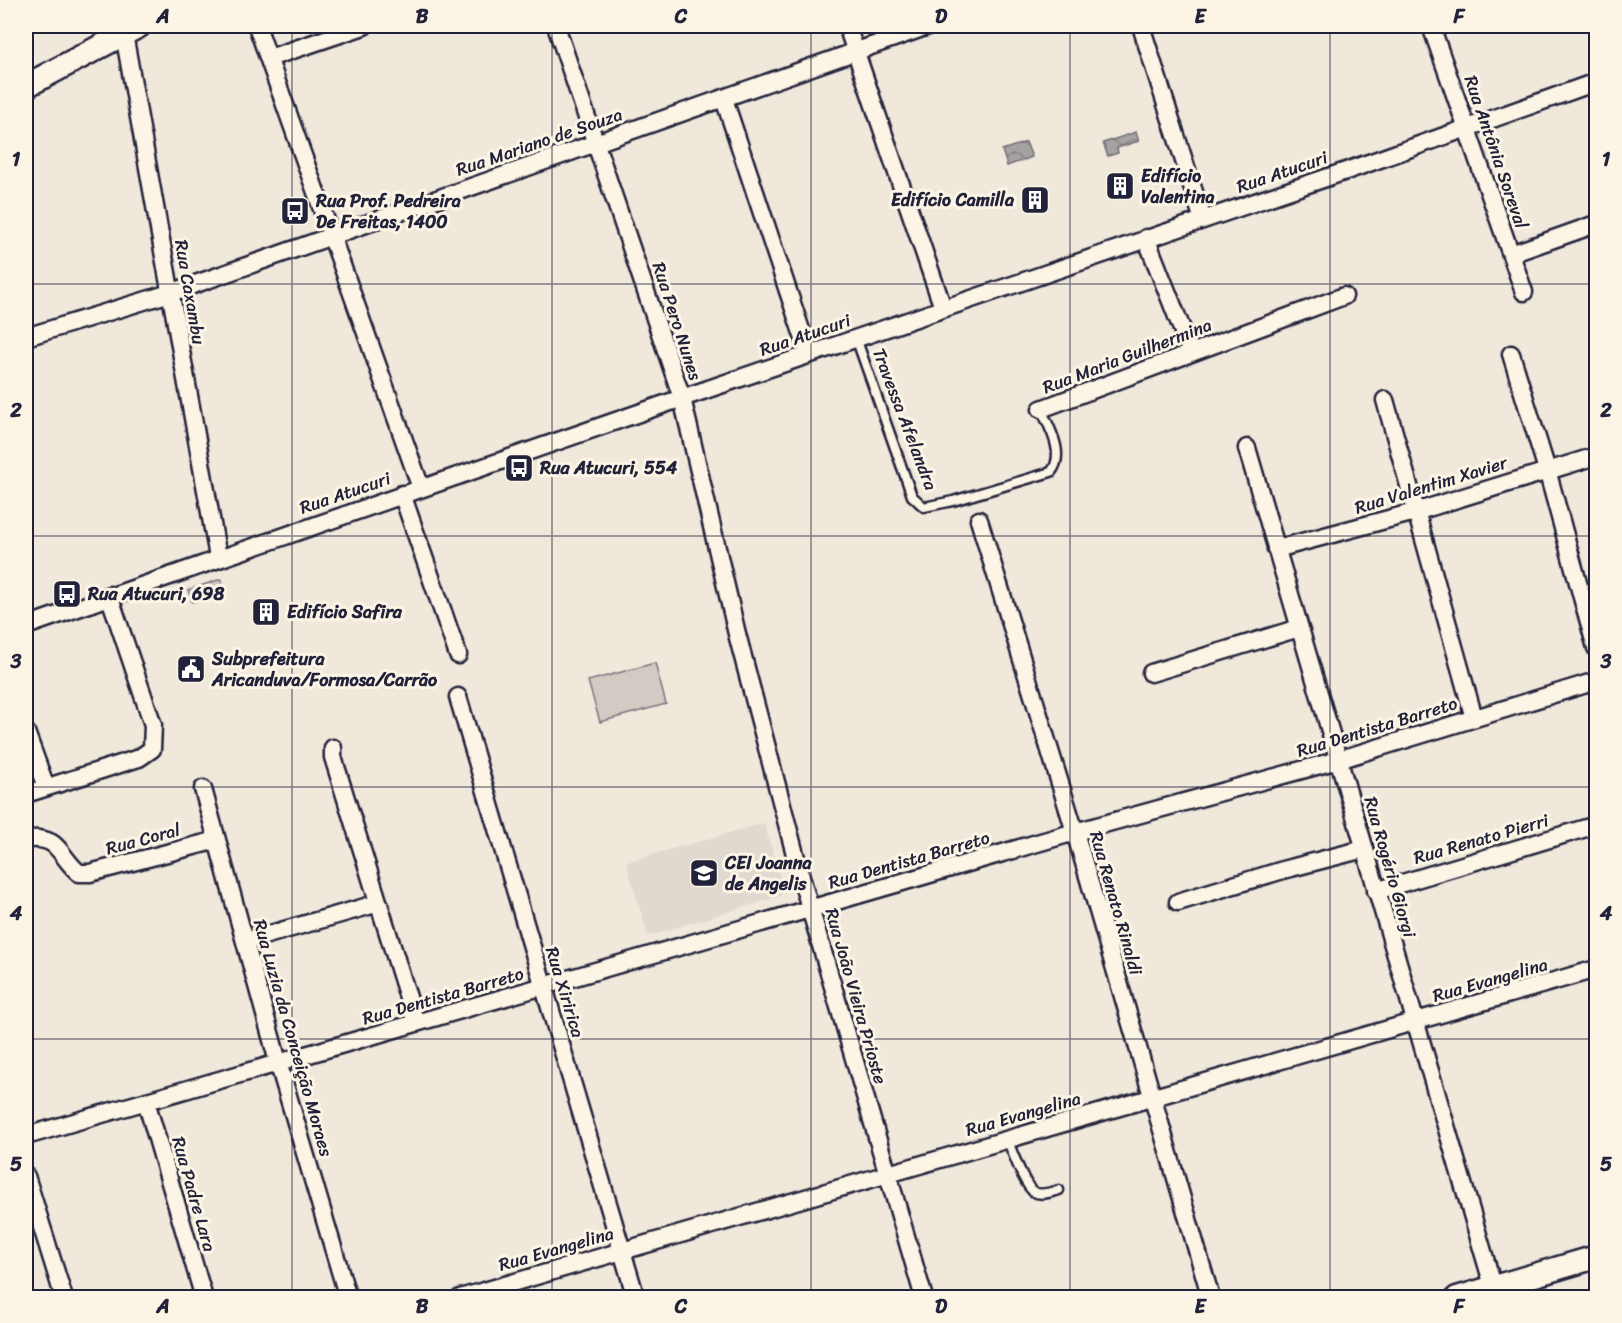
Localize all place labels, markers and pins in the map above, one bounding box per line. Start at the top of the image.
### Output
place label: Edifício Valentina [1141,160,1215,213]
building icon: Edifício Valentina [1104,170,1136,202]
place label: Edifício Camilla [891,184,1015,216]
building icon: Edifício Camilla [1019,184,1051,216]
place label: Rua Prof. Pedreira De Freitas, 1400 [315,185,461,238]
bus stop icon: Rua Prof. Pedreira De Freitas, 1400 [279,195,311,227]
bus stop icon: Rua Atucuri, 554 [503,452,535,484]
place label: Rua Atucuri, 554 [539,452,678,484]
bus stop icon: Rua Atucuri, 698 [51,578,83,610]
place label: Rua Atucuri, 698 [87,578,224,610]
building icon: Edifício Safira [250,596,282,628]
place label: Edifício Safira [287,596,403,628]
place label: Subprefeitura Aricanduva/Formosa/Carrão [211,643,438,696]
public building icon: Subprefeitura Aricanduva/Formosa/Carrão [175,653,207,685]
place label: CEI Joanna de Angelis [724,847,812,900]
school or university icon: CEI Joanna de Angelis [688,857,720,889]

